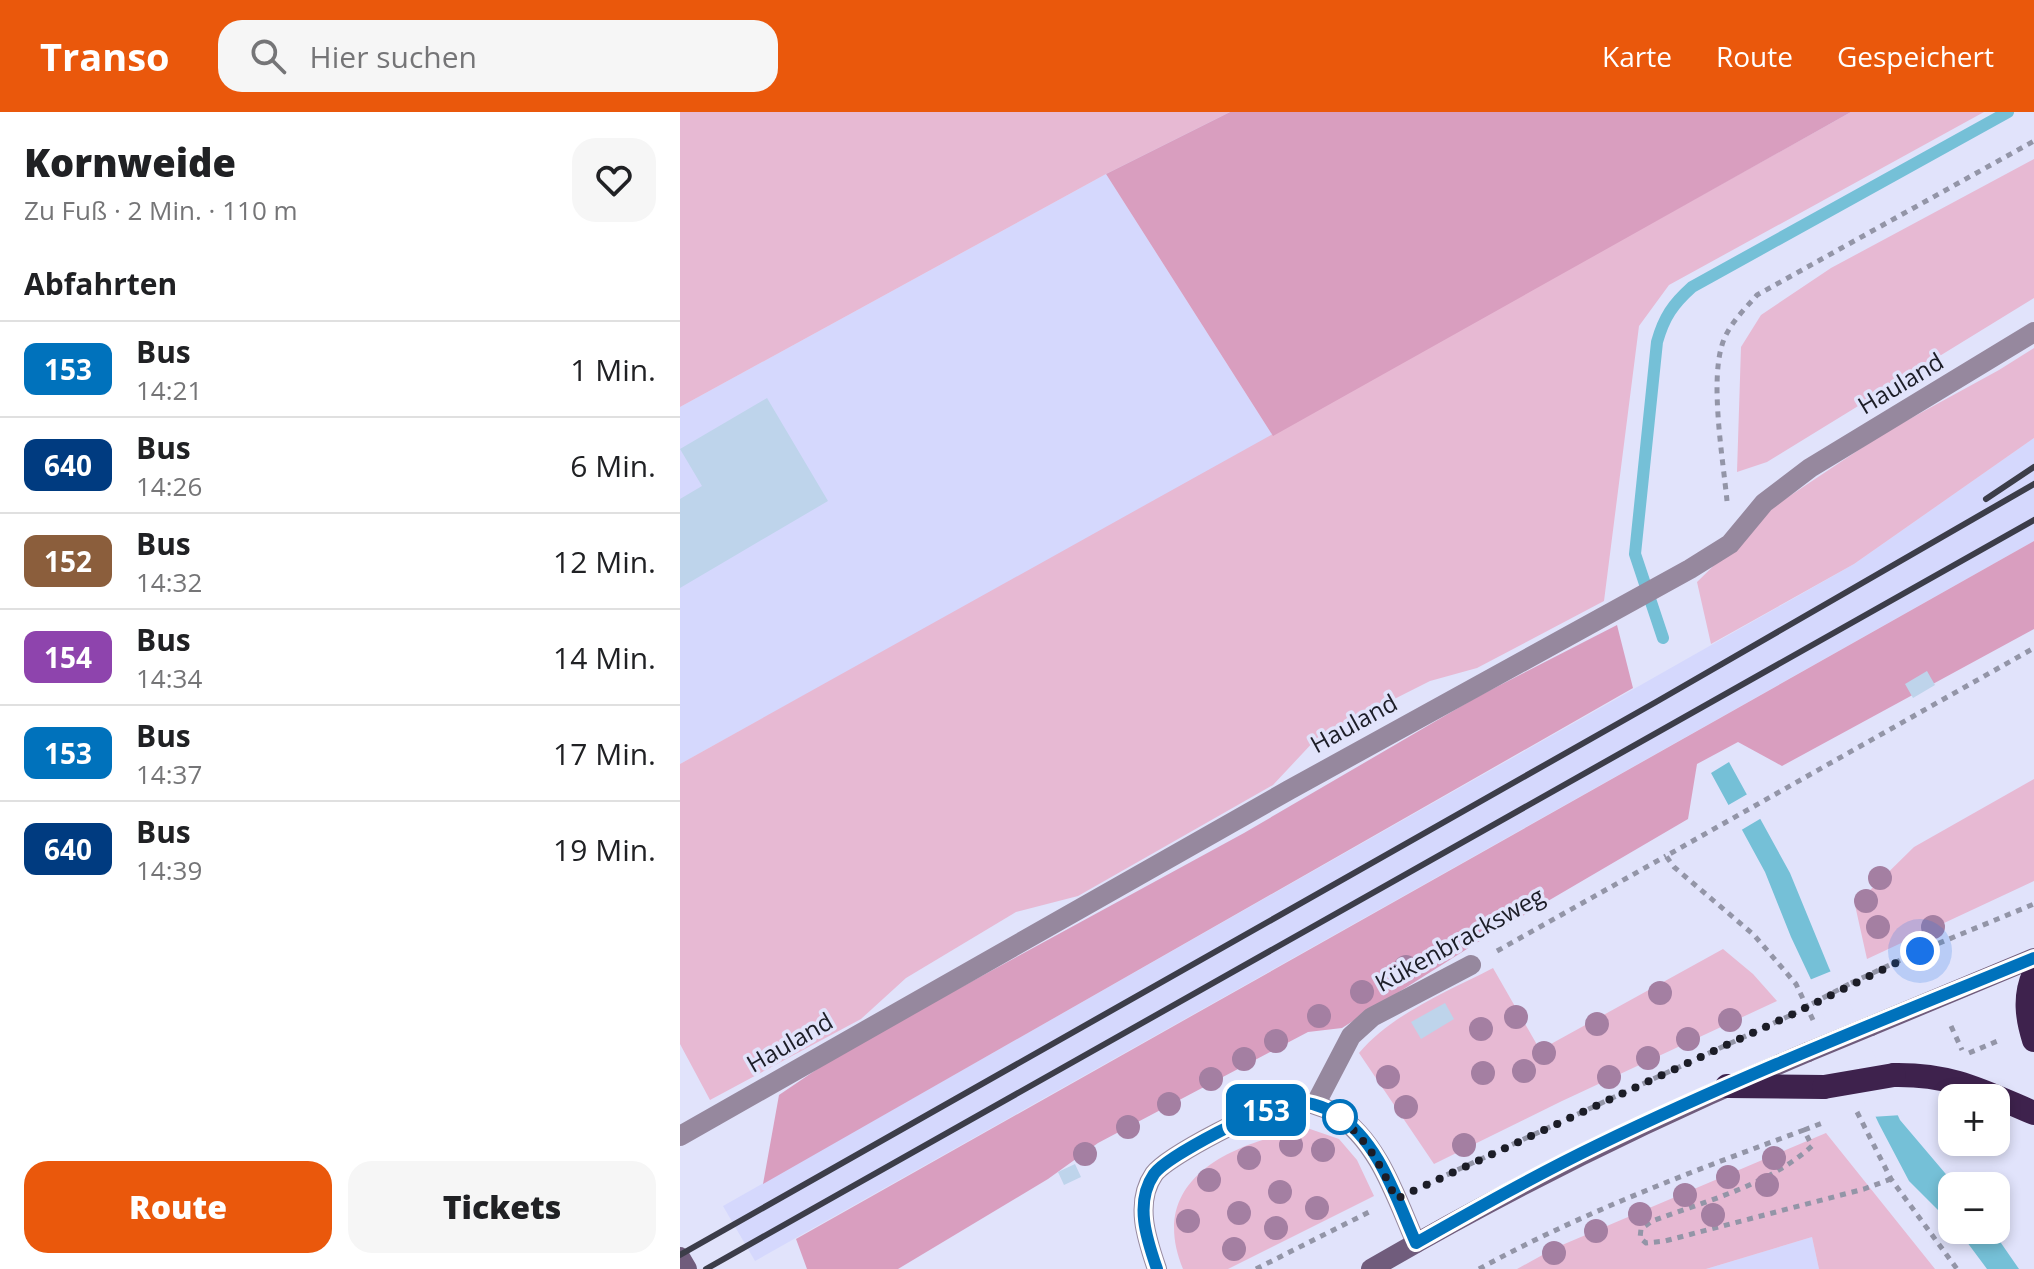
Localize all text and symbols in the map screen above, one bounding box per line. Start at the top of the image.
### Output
search box [218,20,778,92]
text: Transo [40,30,170,82]
icon: search [246,34,290,78]
text: Hier suchen [310,36,477,77]
text: Karte [1602,37,1672,75]
text: Route [1716,37,1793,75]
text: Gespeichert [1837,37,1994,75]
text: Kornweide [24,136,236,188]
button: heart [572,138,656,222]
text: Zu Fuß · 2 Min. · 110 m [24,192,298,228]
text: Abfahrten [24,263,177,304]
text: Bus [136,331,191,372]
street label: Hauland [1851,344,1949,421]
text: 1 Min. [570,349,656,390]
text: 153 [44,350,92,388]
text: 14:21 [136,372,202,408]
text: Bus [136,427,191,468]
text: 6 Min. [570,445,656,486]
text: 640 [44,446,92,484]
text: 14:26 [136,468,202,504]
text: Bus [136,523,191,564]
text: 12 Min. [553,541,656,582]
text: 152 [44,542,92,580]
text: 14:32 [136,564,202,600]
text: Bus [136,619,191,660]
text: 14 Min. [553,637,656,678]
text: 154 [44,638,92,676]
text: 14:34 [136,660,202,696]
street label: Hauland [1304,685,1403,760]
text: Bus [136,715,191,756]
text: 17 Min. [553,733,656,774]
text: 153 [44,734,92,772]
text: 14:37 [136,756,202,792]
text: Bus [136,811,191,852]
text: 19 Min. [553,829,656,870]
text: 640 [44,830,92,868]
text: 14:39 [136,852,202,888]
street label: Kükenbracksweg [1369,879,1550,999]
your location [1900,931,1940,971]
street label: Hauland [740,1004,838,1080]
line badge: 153 [1220,1084,1312,1136]
map controls [1938,1084,2010,1244]
button: + [1938,1084,2010,1156]
text: 153 [1242,1091,1290,1129]
unlabelled marker [1323,1100,1357,1134]
button: Route [24,1161,332,1253]
button: Tickets [348,1161,656,1253]
button: − [1938,1172,2010,1244]

